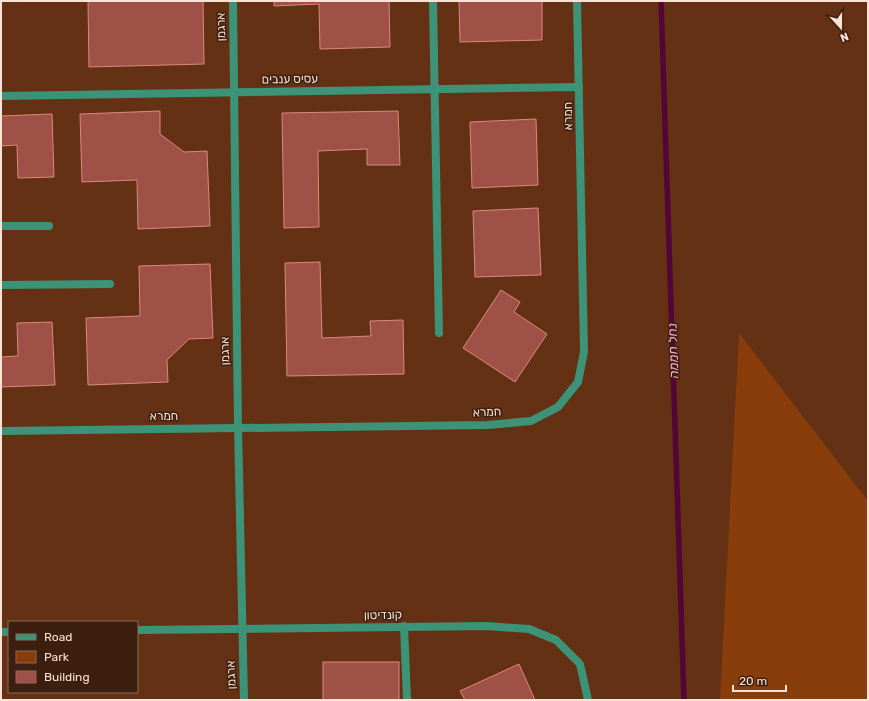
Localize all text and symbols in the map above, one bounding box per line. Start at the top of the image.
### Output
north arrow [821,8,861,48]
street label: ארגמן [214,13,228,41]
text: N [838,29,850,44]
street label: עסיס ענבים [262,72,318,86]
street label: חמרא [561,102,575,130]
water label: נחל חממה [665,323,681,379]
street label: ארגמן [218,337,232,365]
street label: חמרא [472,404,502,420]
street label: חמרא [150,409,178,423]
street label: קונדיטון [364,608,402,622]
legend [8,621,138,693]
text: Road [44,630,72,644]
text: Park [44,650,70,664]
street label: ארגמן [224,660,238,690]
scale bar [733,667,786,693]
text: Building [44,670,90,684]
text: 20 m [739,674,767,688]

